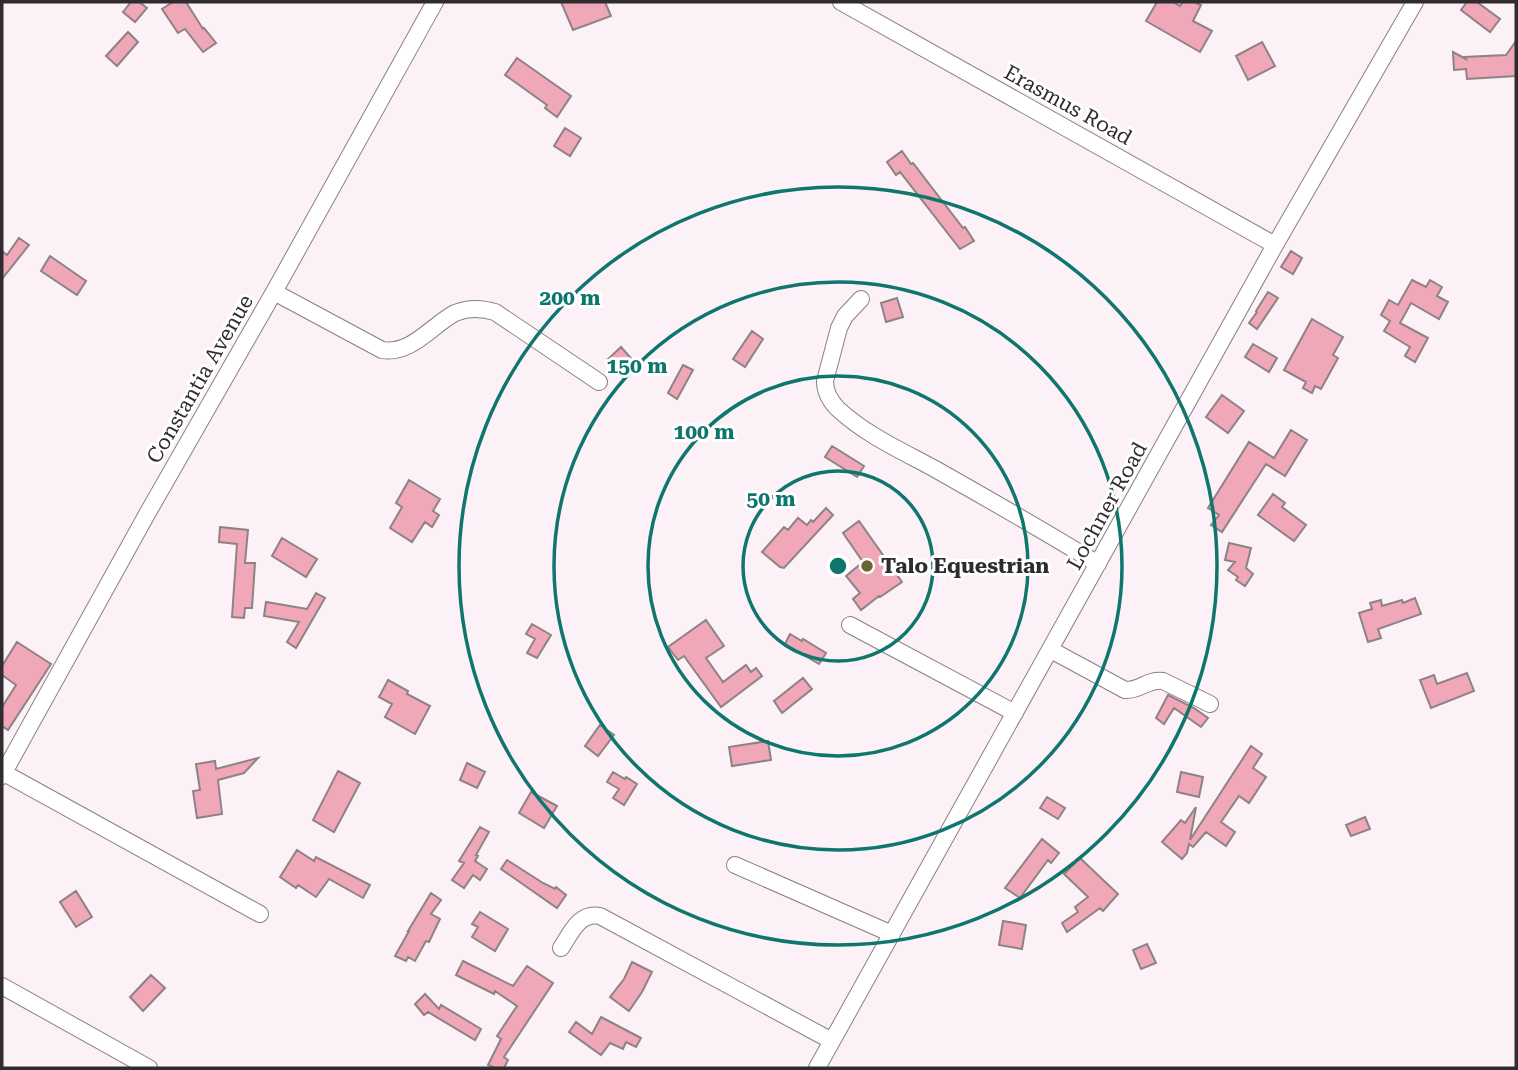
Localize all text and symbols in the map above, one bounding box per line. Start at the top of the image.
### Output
street label: Erasmus Road [1000,60,1136,150]
text: 200 m [540,286,600,310]
street label: Constantia Avenue [142,290,258,468]
text: 150 m [607,354,667,378]
text: 100 m [674,420,734,444]
street label: Lochner Road [1062,438,1152,574]
text: 50 m [746,487,796,511]
centre of rings [826,554,850,578]
place label: Talo Equestrian [881,554,1049,578]
marker: Talo Equestrian [859,558,875,574]

